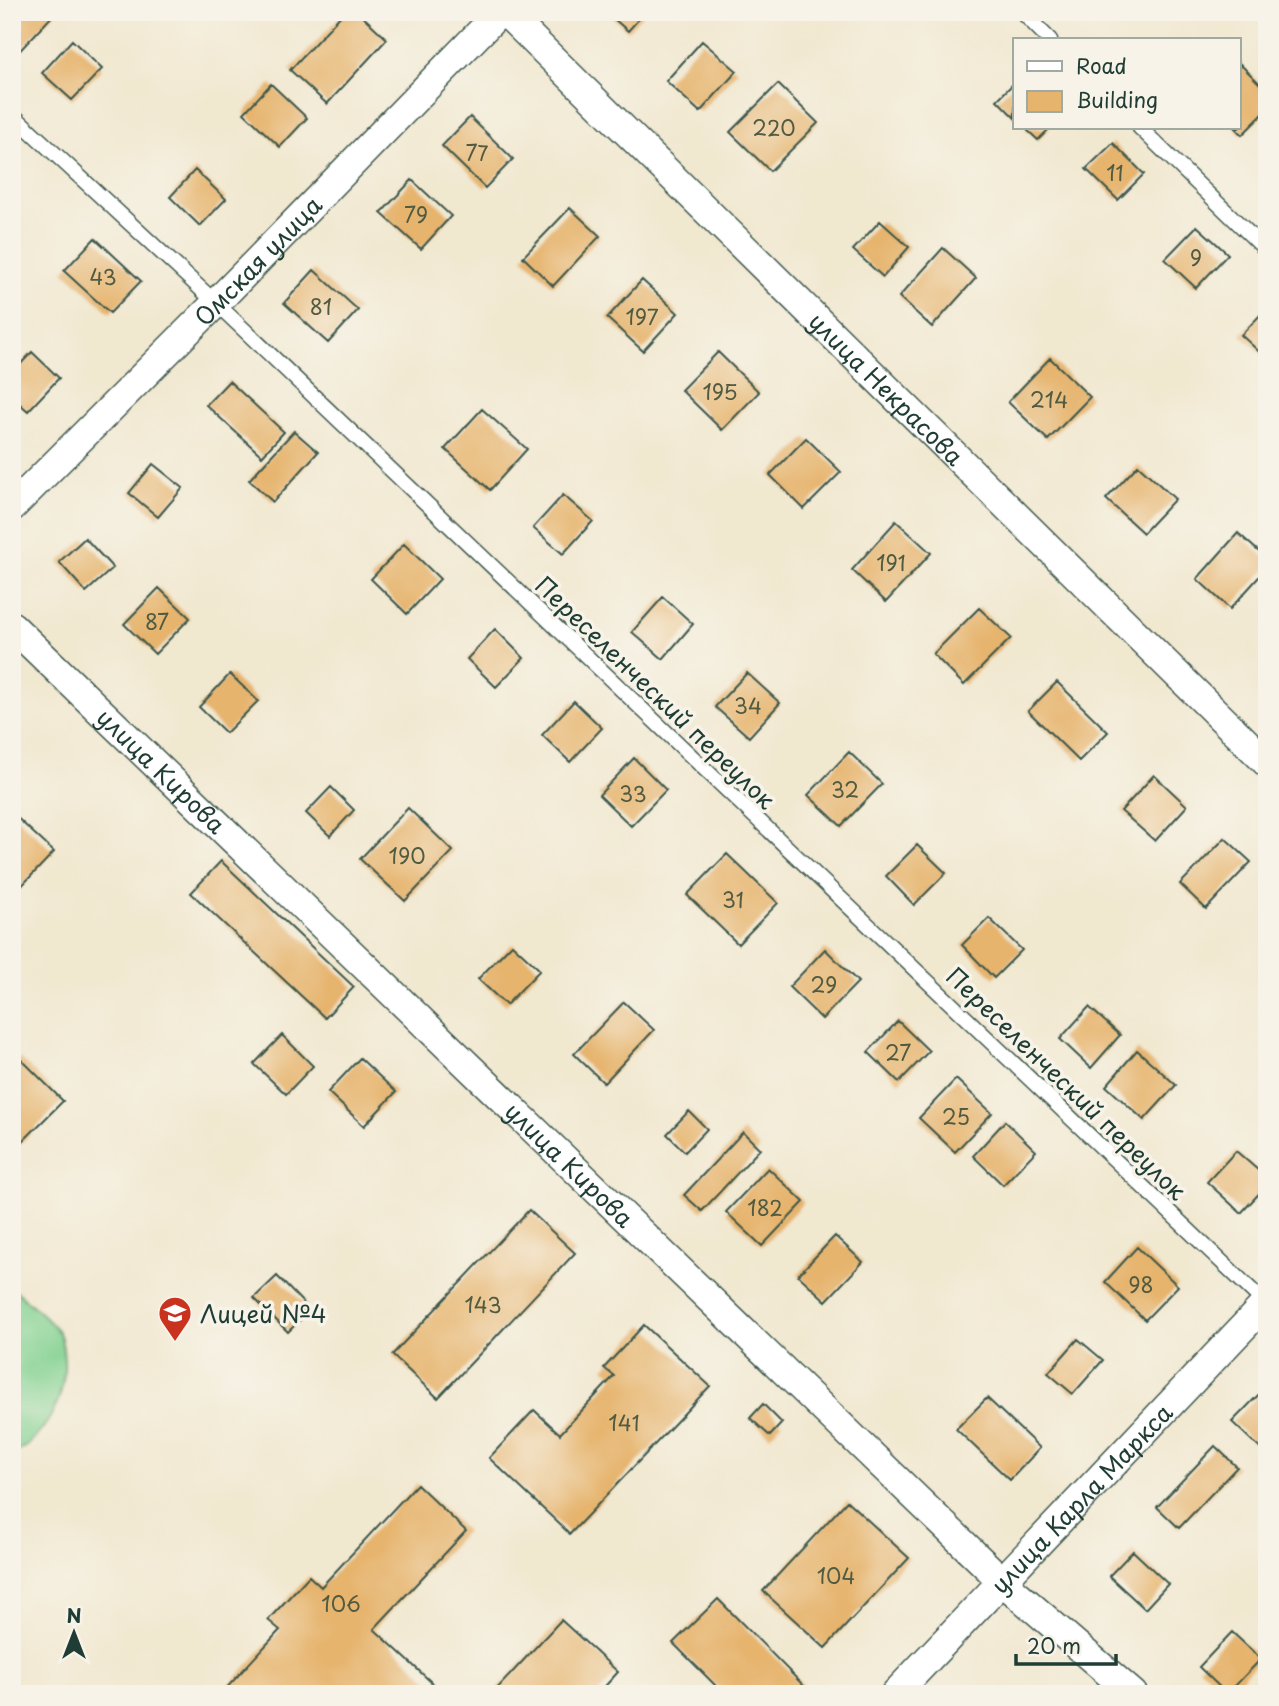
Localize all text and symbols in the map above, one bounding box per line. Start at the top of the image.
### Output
legend [1013,38,1240,130]
text: Road [1076,49,1127,81]
text: Building [1076,83,1158,115]
house number: 220 [752,111,796,143]
house number: 77 [465,136,489,168]
house number: 11 [1106,156,1124,188]
street label: Омская улица [185,187,330,334]
house number: 79 [404,198,428,230]
house number: 9 [1190,241,1202,273]
house number: 43 [89,260,117,292]
house number: 81 [310,290,332,322]
house number: 197 [625,300,659,332]
street label: улица Некрасова [801,303,973,473]
house number: 195 [702,375,738,407]
house number: 214 [1030,383,1068,415]
house number: 191 [876,546,906,578]
street label: Переселенческий переулок [528,567,785,817]
house number: 87 [145,605,169,637]
house number: 34 [734,689,762,721]
street label: улица Кирова [89,699,234,841]
house number: 32 [831,773,859,805]
house number: 33 [619,777,647,809]
house number: 190 [388,839,426,871]
house number: 31 [722,883,744,915]
street label: Переселенческий переулок [939,958,1196,1208]
house number: 29 [811,968,837,1000]
house number: 27 [885,1036,911,1068]
street label: улица Кирова [497,1093,642,1235]
house number: 25 [942,1100,970,1132]
house number: 182 [747,1191,783,1223]
house number: 98 [1128,1268,1154,1300]
house number: 143 [464,1288,502,1320]
school or university icon: Лицей №4 [156,1294,194,1343]
place label: Лицей №4 [200,1295,327,1331]
street label: улица Карла Маркса [982,1395,1180,1601]
house number: 141 [608,1406,640,1438]
house number: 104 [817,1559,855,1591]
house number: 106 [321,1587,361,1619]
north arrow [38,1598,108,1668]
text: N [66,1601,82,1629]
scale bar [1016,1622,1116,1666]
text: 20 m [1027,1629,1081,1661]

